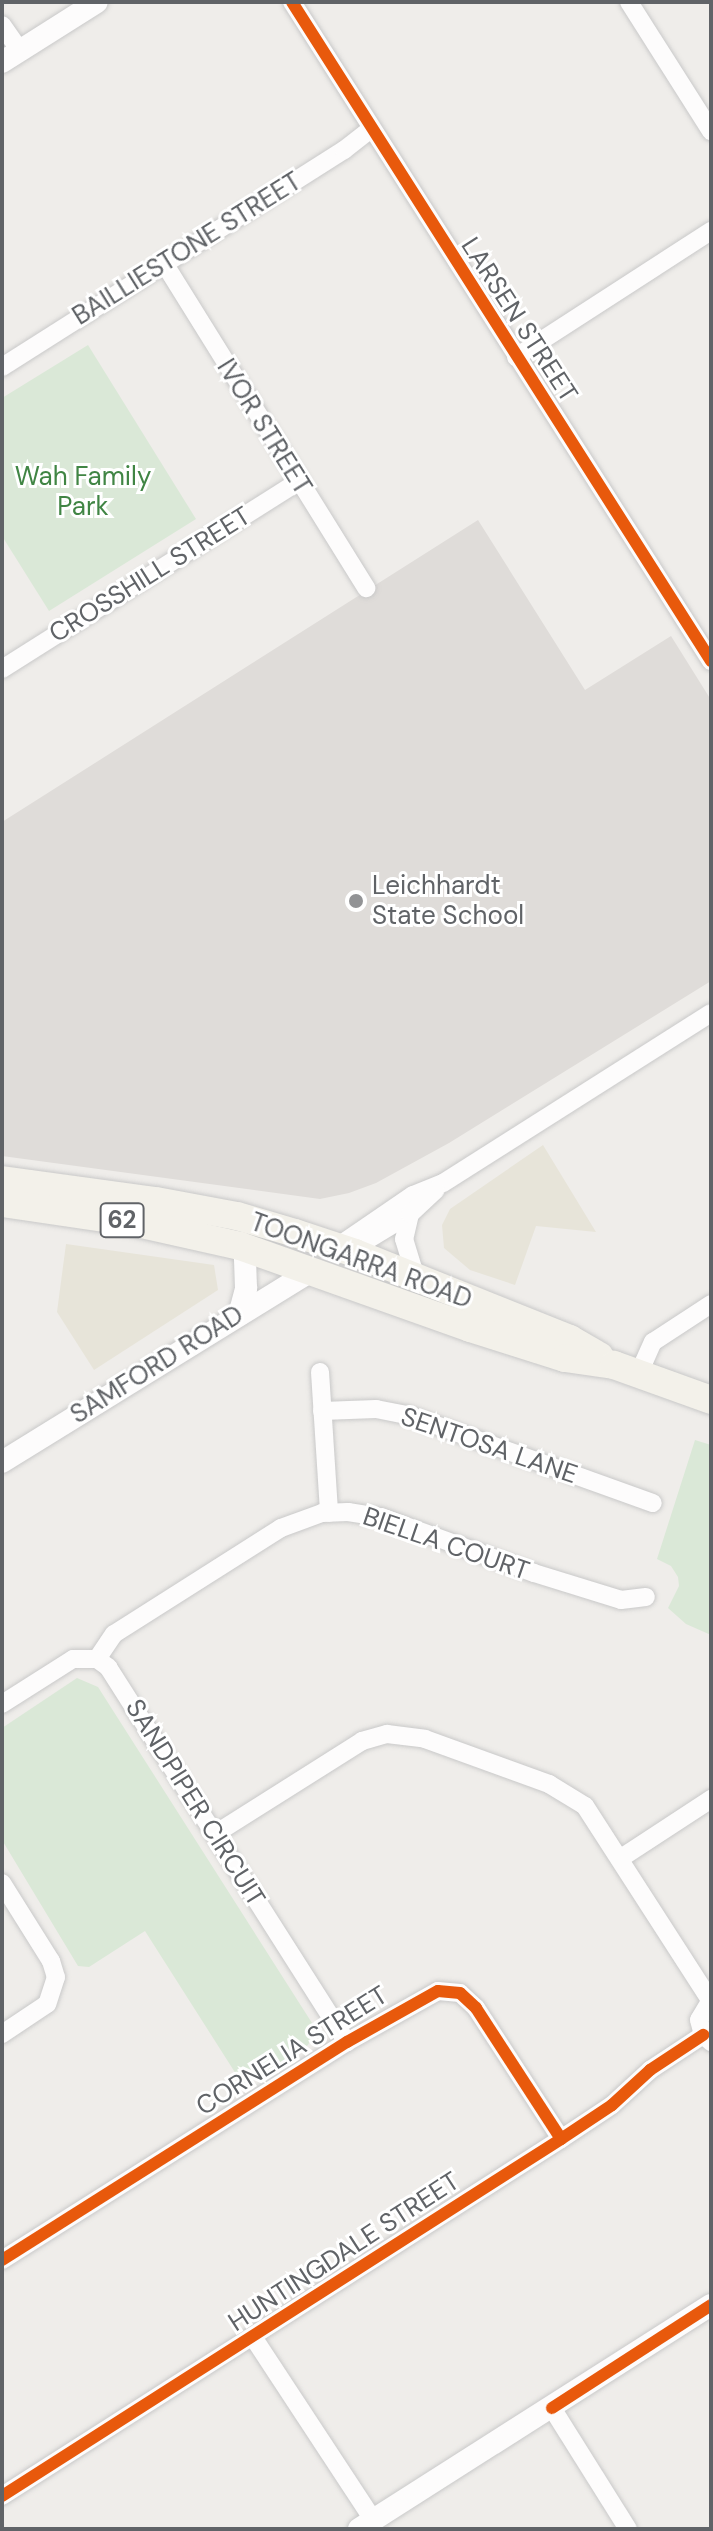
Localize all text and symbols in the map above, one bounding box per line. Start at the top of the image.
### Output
street label: BAILLIESTONE STREET [67,166,307,332]
street label: LARSEN STREET [454,232,584,408]
street label: IVOR STREET [210,353,318,501]
park label: Wah Family Park [15,461,151,522]
street label: CROSSHILL STREET [44,501,256,649]
place label: Leichhardt State School [372,870,524,932]
marker: Leichhardt State School [347,892,365,910]
road number: 62 [98,1200,146,1240]
street label: TOONGARRA ROAD [246,1206,476,1316]
street label: SAMFORD ROAD [65,1299,249,1431]
street label: SENTOSA LANE [397,1401,581,1491]
street label: BIELLA COURT [359,1501,533,1587]
street label: SANDPIPER CIRCUIT [119,1694,271,1912]
street label: CORNELIA STREET [191,1980,393,2122]
street label: HUNTINGDALE STREET [223,2166,465,2338]

